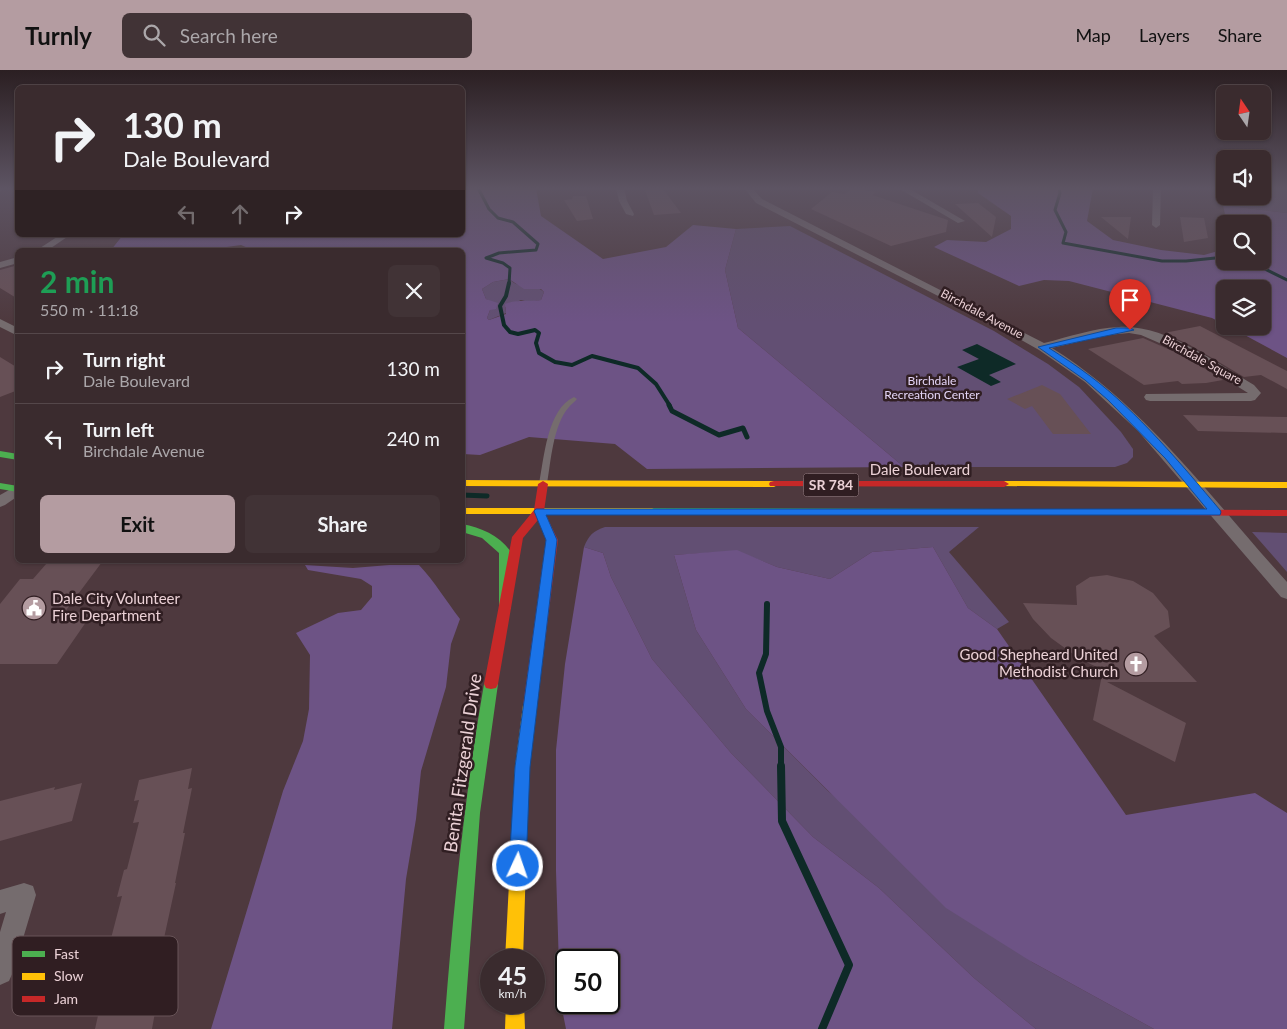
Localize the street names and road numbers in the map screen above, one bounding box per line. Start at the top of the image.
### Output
street label: Birchdale Avenue [938,286,1026,342]
street label: Birchdale Square [1160,332,1244,388]
street label: Dale Boulevard [870,460,970,478]
road number: SR 784 [804,474,858,496]
street label: Benita Fitzgerald Drive [439,672,485,854]

